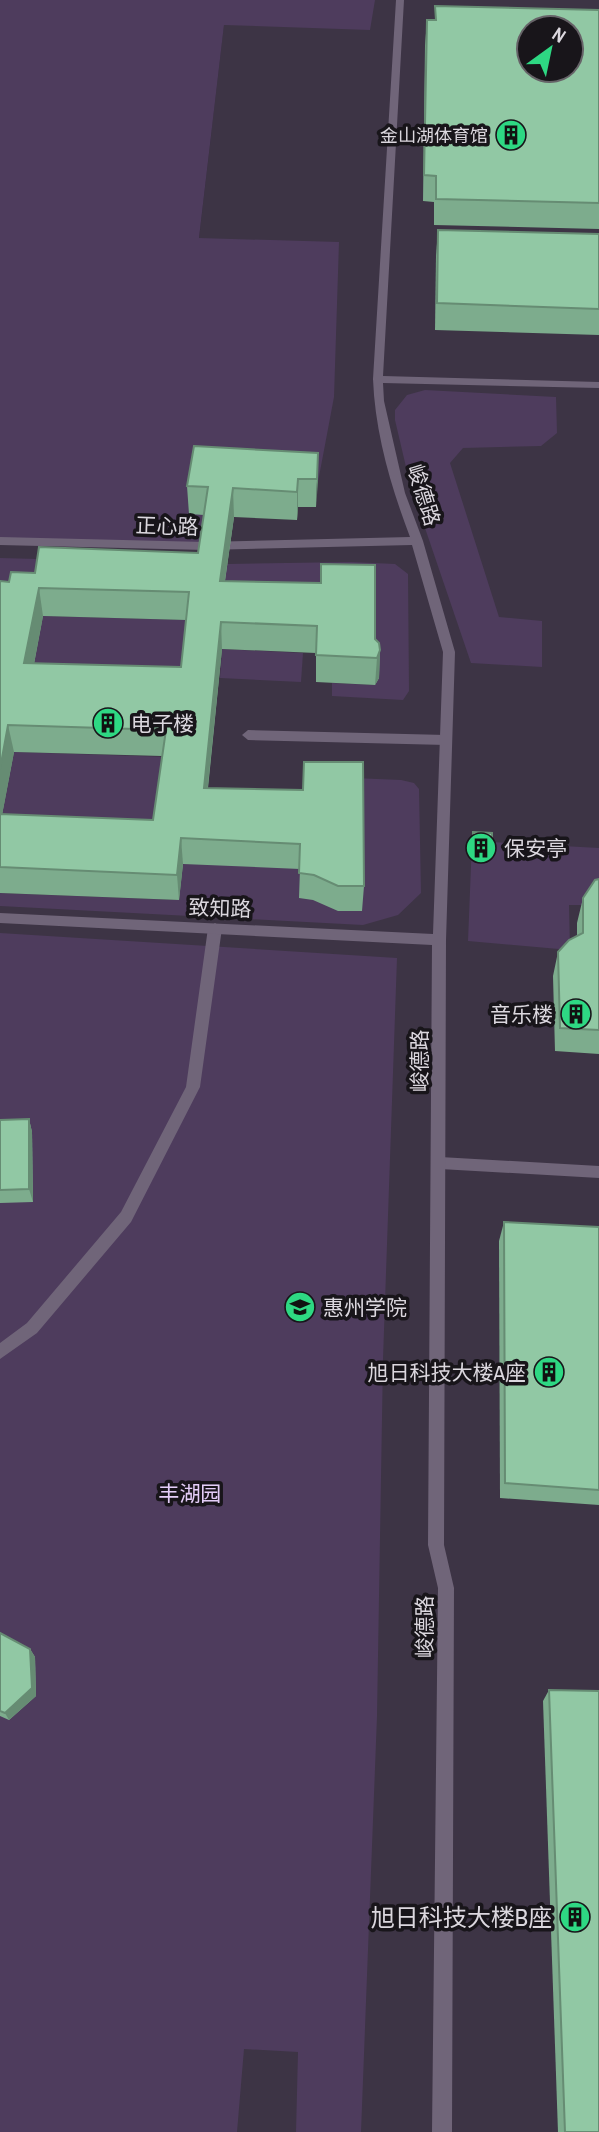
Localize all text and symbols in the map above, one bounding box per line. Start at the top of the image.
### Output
north arrow [515,14,585,84]
text: N [547,21,571,49]
building icon: 金山湖体育馆 [494,118,528,152]
place label: 金山湖体育馆 [380,123,488,148]
street label: 峻德路 [401,461,447,529]
street label: 正心路 [135,510,199,542]
building icon: 电子楼 [91,706,125,740]
place label: 电子楼 [131,709,194,738]
building icon: 保安亭 [464,831,498,865]
place label: 保安亭 [504,834,567,863]
street label: 致知路 [188,892,252,924]
building icon: 音乐楼 [559,997,593,1031]
place label: 音乐楼 [490,1000,553,1029]
street label: 峻德路 [405,1030,434,1093]
school or university icon: 惠州学院 [283,1290,317,1324]
place label: 惠州学院 [323,1293,407,1322]
building icon: 旭日科技大楼A座 [532,1355,566,1389]
place label: 旭日科技大楼A座 [368,1358,526,1387]
park label: 丰湖园 [159,1479,222,1508]
street label: 峻德路 [410,1596,439,1659]
building icon: 旭日科技大楼B座 [558,1900,592,1934]
place label: 旭日科技大楼B座 [371,1901,552,1933]

